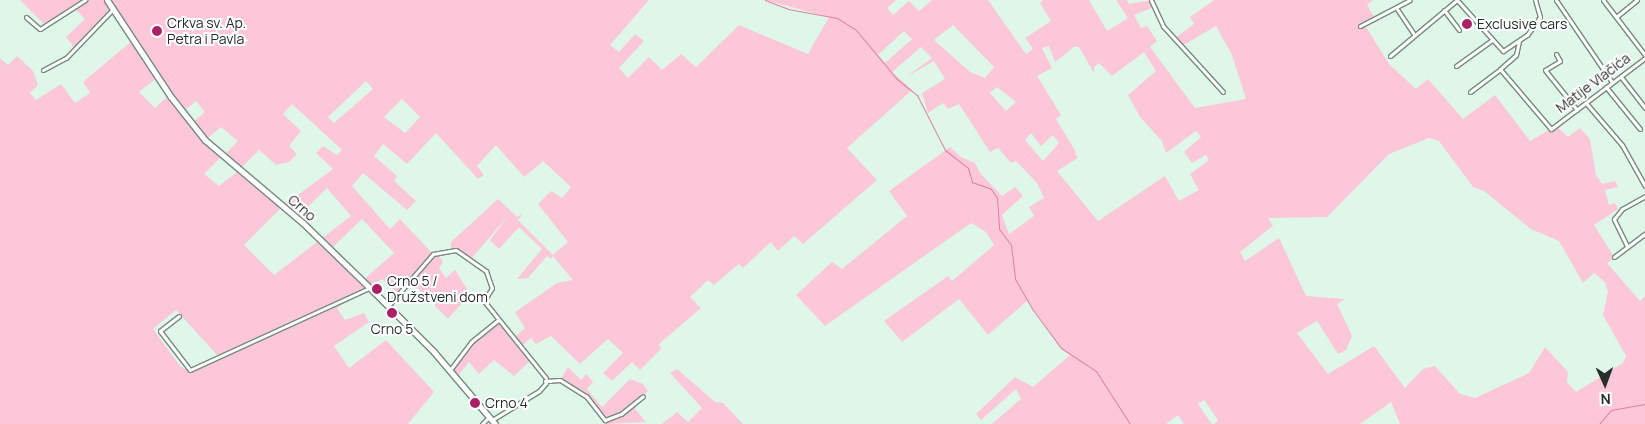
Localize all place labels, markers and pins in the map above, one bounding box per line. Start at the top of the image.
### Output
place label: Crkva sv. Ap. Petra i Pavla [167,15,246,48]
place label: Exclusive cars [1477,16,1567,32]
marker: Exclusive cars [1461,18,1473,30]
marker: Crkva sv. Ap. Petra i Pavla [151,25,163,37]
place label: Crno 5 / Družstveni dom [387,273,488,306]
marker: Crno 5 / Družstveni dom [371,283,383,295]
marker: Crno 5 [386,307,398,319]
place label: Crno 5 [371,321,413,337]
place label: Crno 4 [485,395,528,411]
marker: Crno 4 [469,397,481,409]

